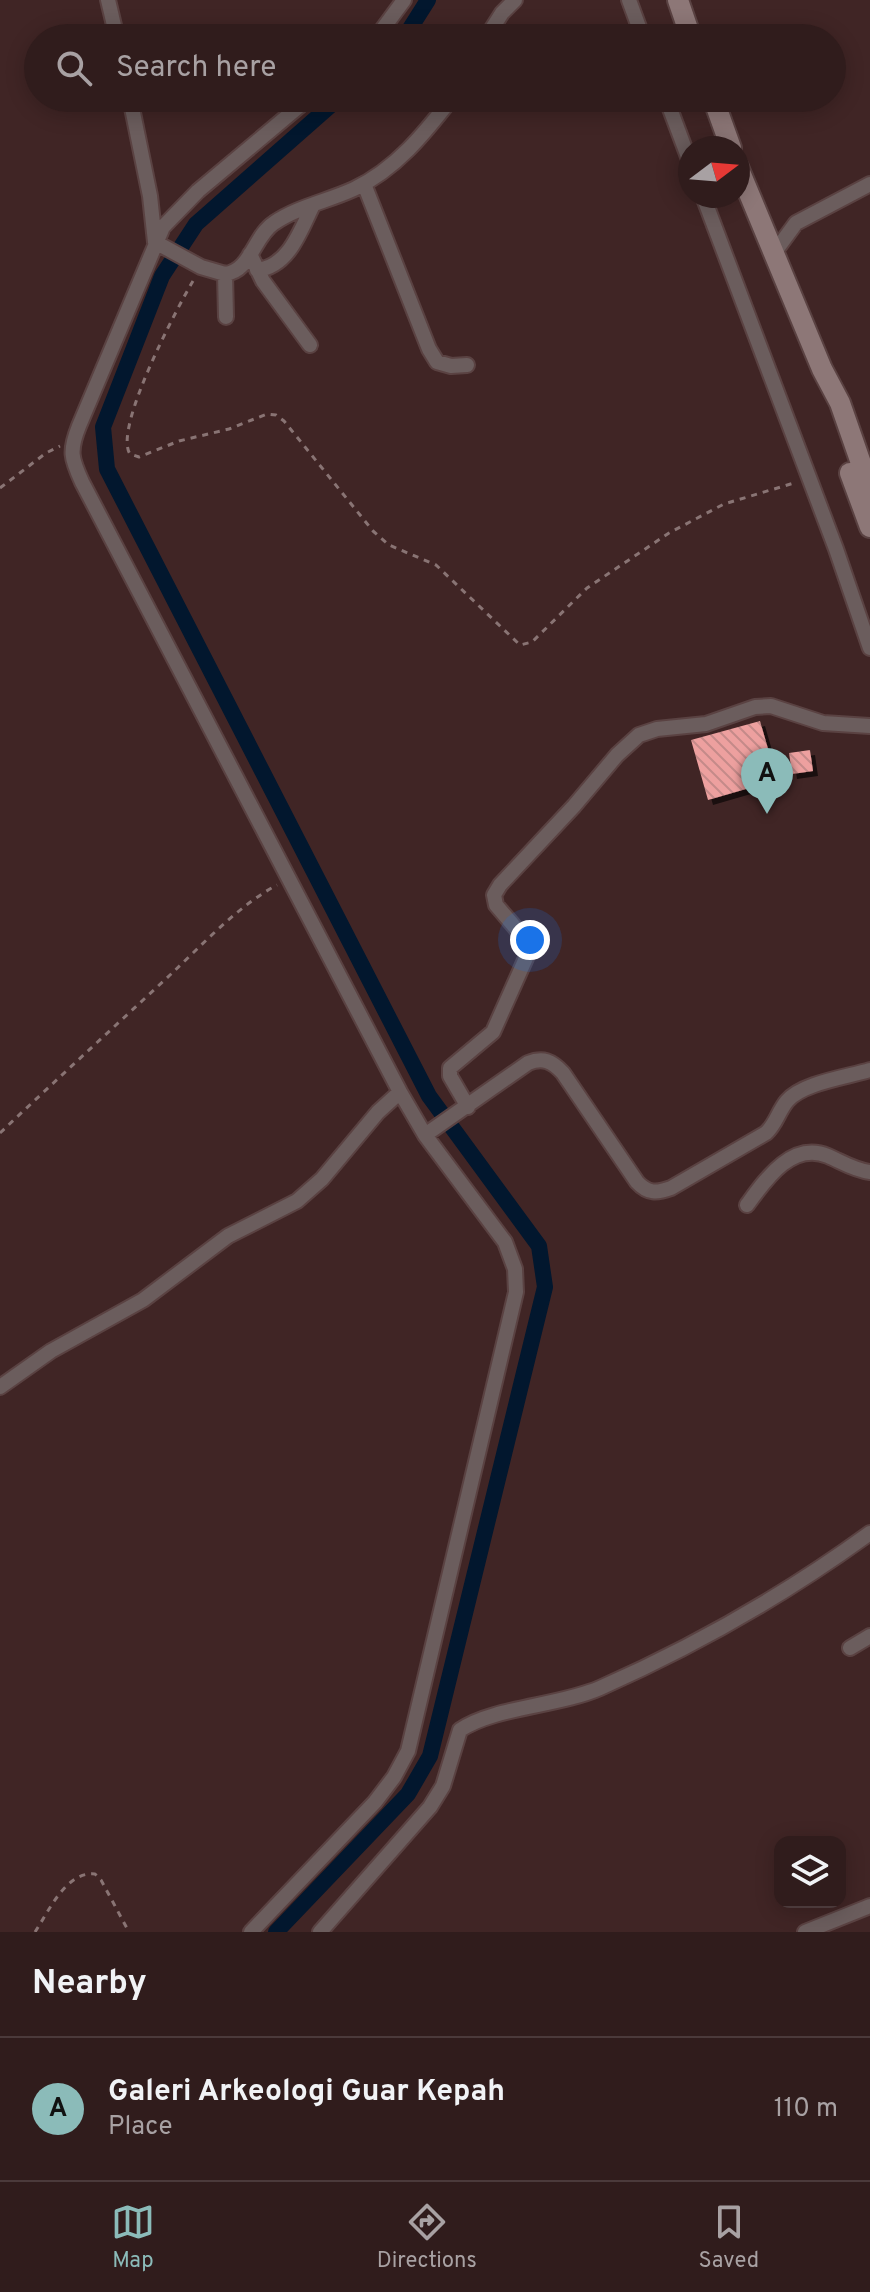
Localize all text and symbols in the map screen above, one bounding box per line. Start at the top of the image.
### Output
search box [24,24,846,112]
icon: search [52,46,96,90]
text: Search here [116,50,276,87]
north arrow [678,136,750,208]
pin: A [741,748,793,814]
your location [510,920,550,960]
map controls [774,1836,846,1908]
button: layers [774,1836,846,1908]
text: Nearby [32,1963,147,2006]
text: Galeri Arkeologi Guar Kepah [108,2074,505,2111]
text: A [49,2093,67,2126]
text: 110 m [774,2093,838,2126]
text: Place [108,2111,172,2144]
tab: Map [111,2200,155,2275]
tab: Directions [377,2200,477,2275]
tab: Saved [699,2200,759,2275]

